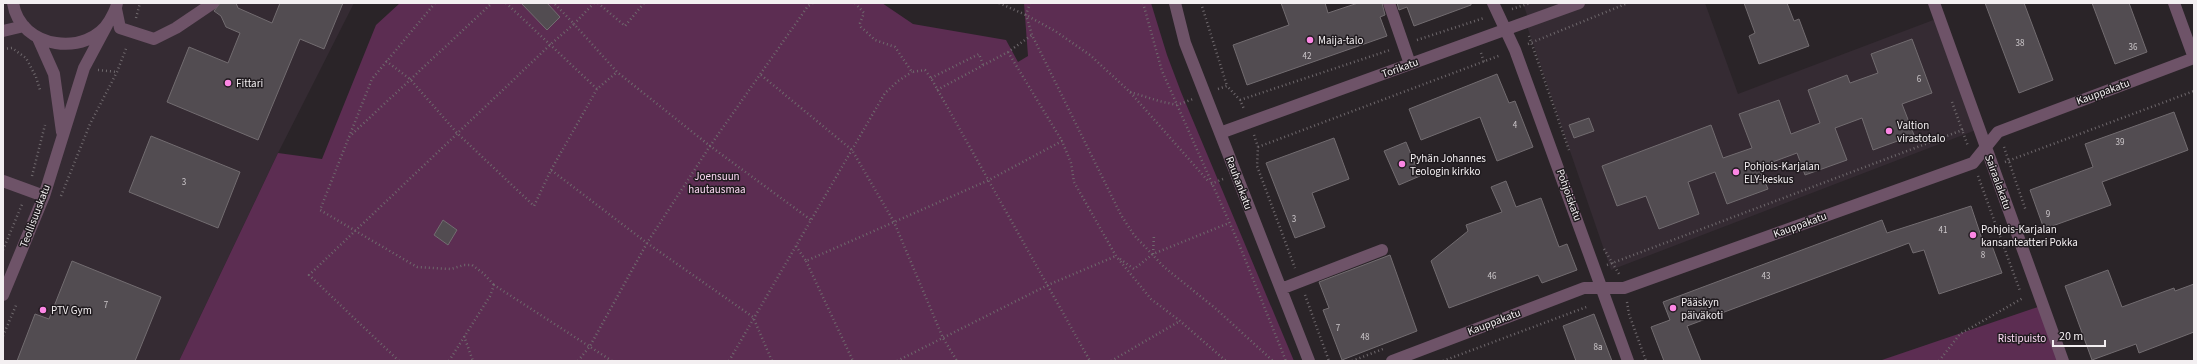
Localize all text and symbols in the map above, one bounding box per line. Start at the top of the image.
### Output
place label: Maija-talo [1318,33,1363,48]
marker: Maija-talo [1305,35,1315,45]
house number: 38 [2016,37,2025,50]
house number: 36 [2129,41,2138,54]
house number: 42 [1303,50,1312,63]
street label: Torikatu [1380,54,1420,82]
house number: 6 [1917,73,1922,86]
street label: Kauppakatu [2074,75,2132,109]
place label: Fittari [236,76,263,91]
marker: Fittari [223,78,233,88]
place label: Valtion virastotalo [1897,118,1946,146]
house number: 4 [1513,119,1518,132]
marker: Valtion virastotalo [1884,126,1894,136]
house number: 39 [2116,136,2125,149]
place label: Pyhän Johannes Teologin kirkko [1410,151,1486,179]
street label: Sairaalakatu [1981,152,2015,212]
street label: Rauhankatu [1222,154,1256,212]
marker: Pyhän Johannes Teologin kirkko [1397,159,1407,169]
place label: Pohjois-Karjalan ELY-keskus [1744,159,1820,187]
street label: Pohjoiskatu [1553,167,1585,223]
marker: Pohjois-Karjalan ELY-keskus [1731,167,1741,177]
park label: Joensuun hautausmaa [688,169,746,197]
house number: 3 [182,176,187,189]
street label: Teollisuuskatu [16,182,54,250]
street label: Kauppakatu [1771,208,1829,242]
house number: 9 [2046,208,2051,221]
house number: 3 [1292,213,1297,226]
place label: Pohjois-Karjalan kansanteatteri Pokka [1981,222,2078,250]
house number: 41 [1939,224,1947,237]
marker: Pohjois-Karjalan kansanteatteri Pokka [1968,230,1978,240]
house number: 8 [1981,249,1986,262]
house number: 46 [1488,270,1497,283]
house number: 43 [1762,270,1771,283]
place label: Pääskyn päiväkoti [1681,295,1723,323]
house number: 7 [104,299,109,312]
place label: PTV Gym [51,303,92,318]
marker: Pääskyn päiväkoti [1668,303,1678,313]
marker: PTV Gym [38,305,48,315]
street label: Kauppakatu [1465,305,1523,339]
house number: 7 [1336,322,1341,335]
scale bar [2053,322,2105,348]
text: 20 m [2059,328,2083,345]
house number: 48 [1361,331,1370,344]
park label: Ristipuisto [1998,331,2046,346]
house number: 8a [1593,341,1603,354]

